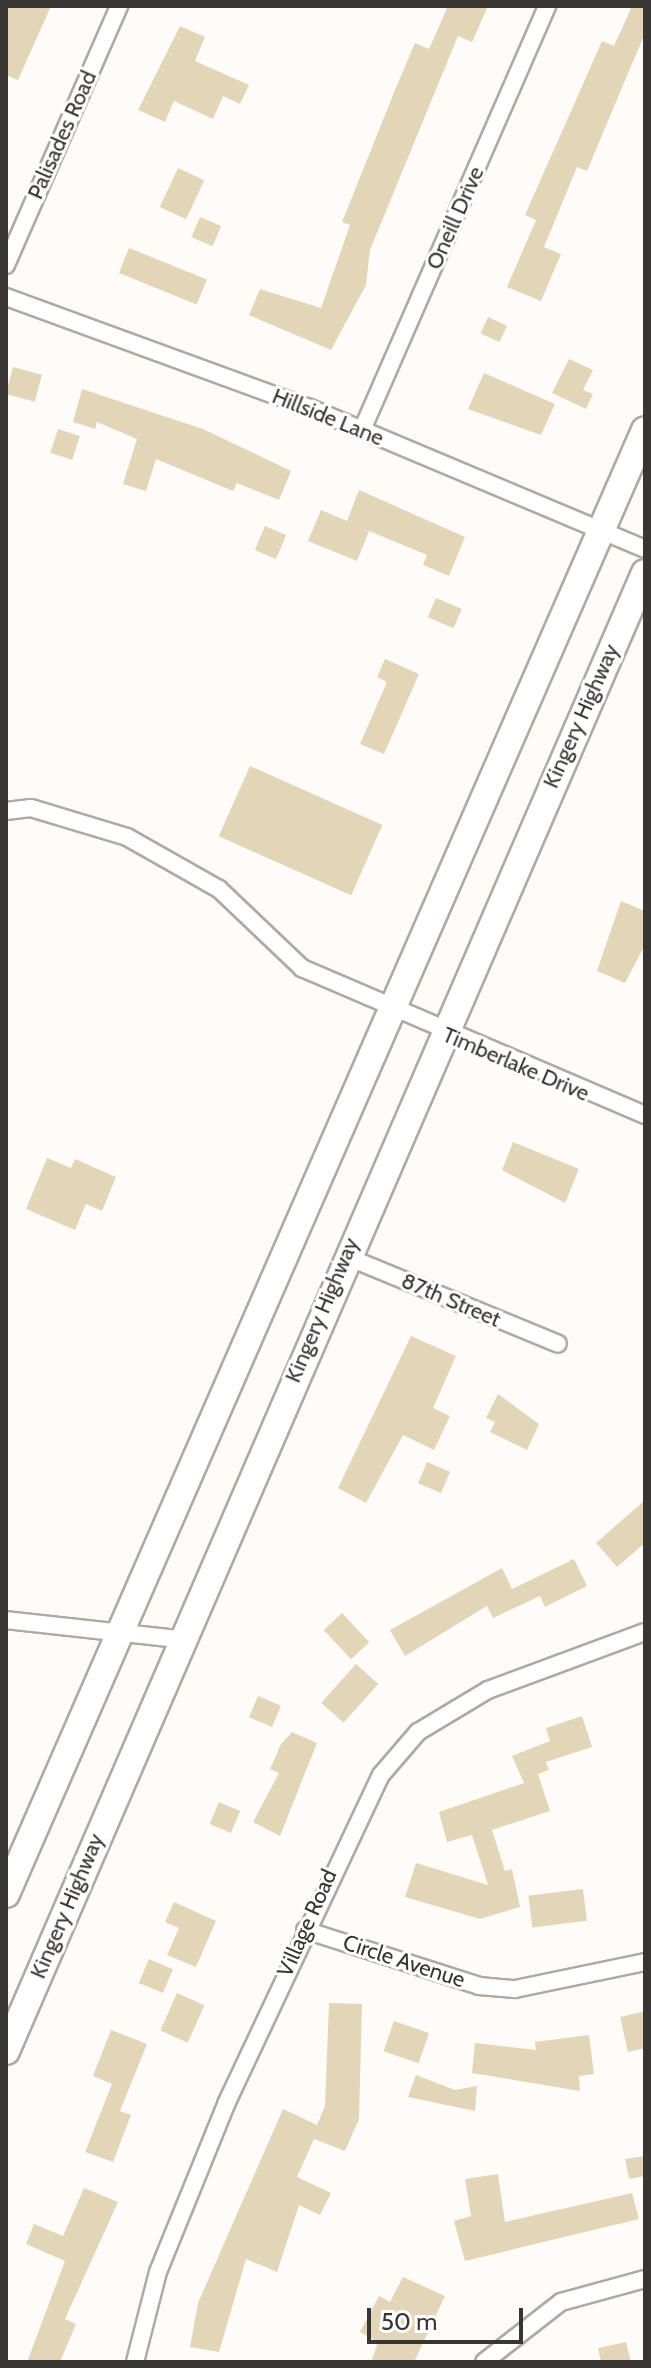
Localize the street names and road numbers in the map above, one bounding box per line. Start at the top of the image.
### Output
street label: Palisades Road [22,67,102,203]
street label: Oneill Drive [421,163,489,273]
street label: Hillside Lane [268,383,388,451]
street label: Kingery Highway [537,640,625,792]
street label: Timberlake Drive [439,1021,593,1107]
street label: Kingery Highway [280,1234,364,1386]
street label: 87th Street [397,1267,505,1333]
street label: Kingery Highway [25,1830,109,1982]
street label: Village Road [272,1865,342,1981]
street label: Circle Avenue [340,1929,468,1993]

